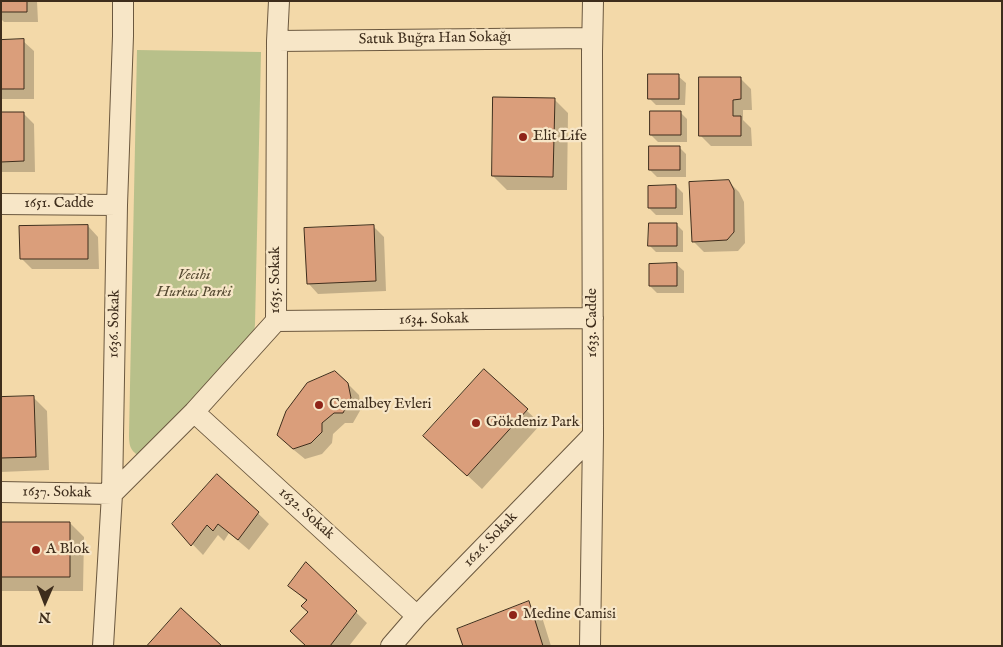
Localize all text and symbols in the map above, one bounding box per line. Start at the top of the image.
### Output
street label: Satuk Buğra Han Sokağı [359,29,511,49]
place label: Elit Life [533,128,587,146]
marker: Elit Life [517,131,529,143]
street label: 1651. Cadde [24,195,94,213]
street label: 1635. Sokak [267,246,285,314]
park label: Vecihi Hurkus Parki [156,267,232,302]
street label: 1633. Cadde [584,288,602,358]
street label: 1636. Sokak [105,290,125,358]
street label: 1634. Sokak [399,310,469,330]
place label: Cemalbey Evleri [329,396,432,414]
marker: Cemalbey Evleri [313,399,325,411]
place label: Gökdeniz Park [486,414,580,432]
marker: Gökdeniz Park [470,417,482,429]
street label: 1637. Sokak [22,483,92,503]
street label: 1632. Sokak [274,484,338,544]
street label: 1626. Sokak [460,509,522,571]
place label: A Blok [46,541,89,559]
marker: A Blok [30,544,42,556]
north arrow [20,577,70,627]
place label: Medine Camisi [523,606,616,624]
text: N [39,608,51,626]
marker: Medine Camisi [507,609,519,621]

